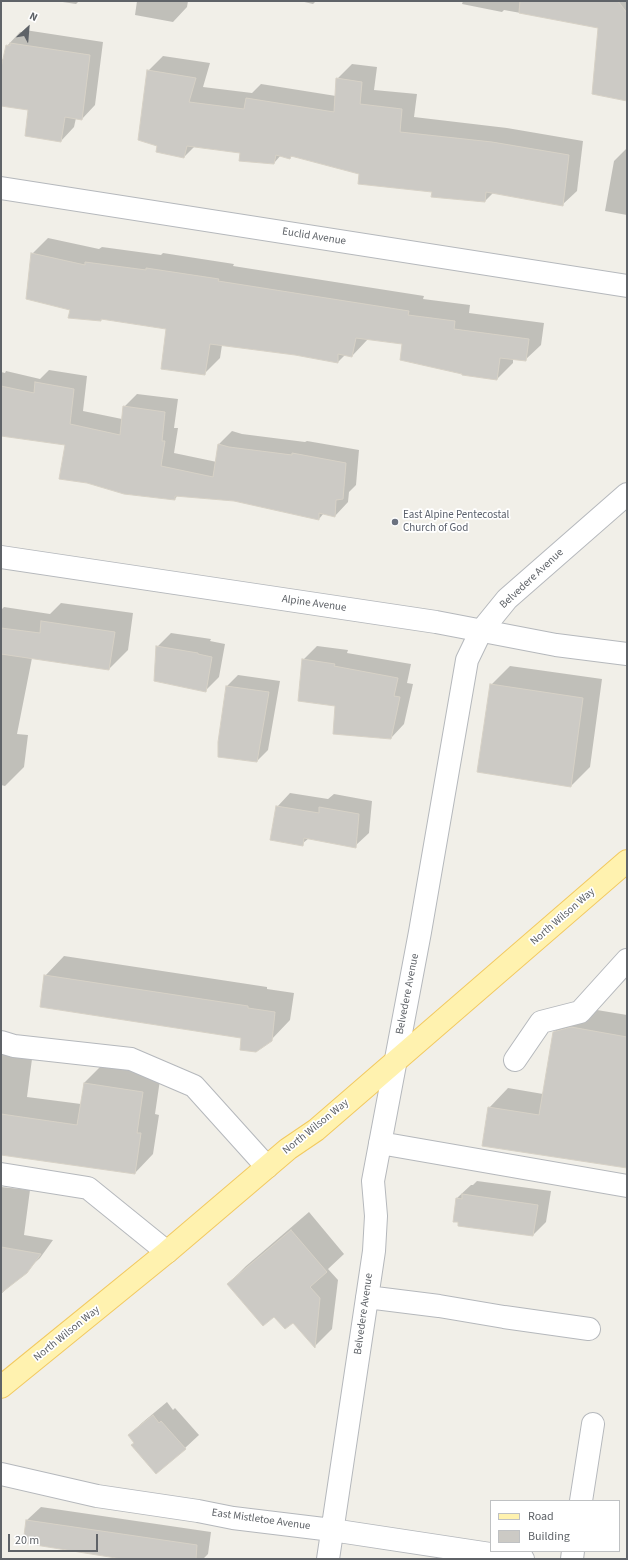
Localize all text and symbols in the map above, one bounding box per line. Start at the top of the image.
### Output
north arrow [8,8,48,48]
text: N [27,8,40,25]
street label: Euclid Avenue [281,225,347,249]
place label: East Alpine Pentecostal Church of God [403,509,509,535]
marker: East Alpine Pentecostal Church of God [390,517,400,527]
street label: Belvedere Avenue [497,546,567,612]
street label: Alpine Avenue [281,593,347,615]
street label: North Wilson Way [528,885,598,949]
street label: Belvedere Avenue [394,952,422,1036]
street label: North Wilson Way [280,1096,352,1158]
street label: Belvedere Avenue [352,1272,376,1356]
street label: North Wilson Way [31,1303,103,1365]
legend [490,1500,620,1552]
street label: East Mistletoe Avenue [211,1507,311,1533]
text: Road [528,1508,554,1525]
scale bar [10,1526,100,1552]
text: Building [528,1528,570,1545]
text: 20 m [15,1532,39,1549]

